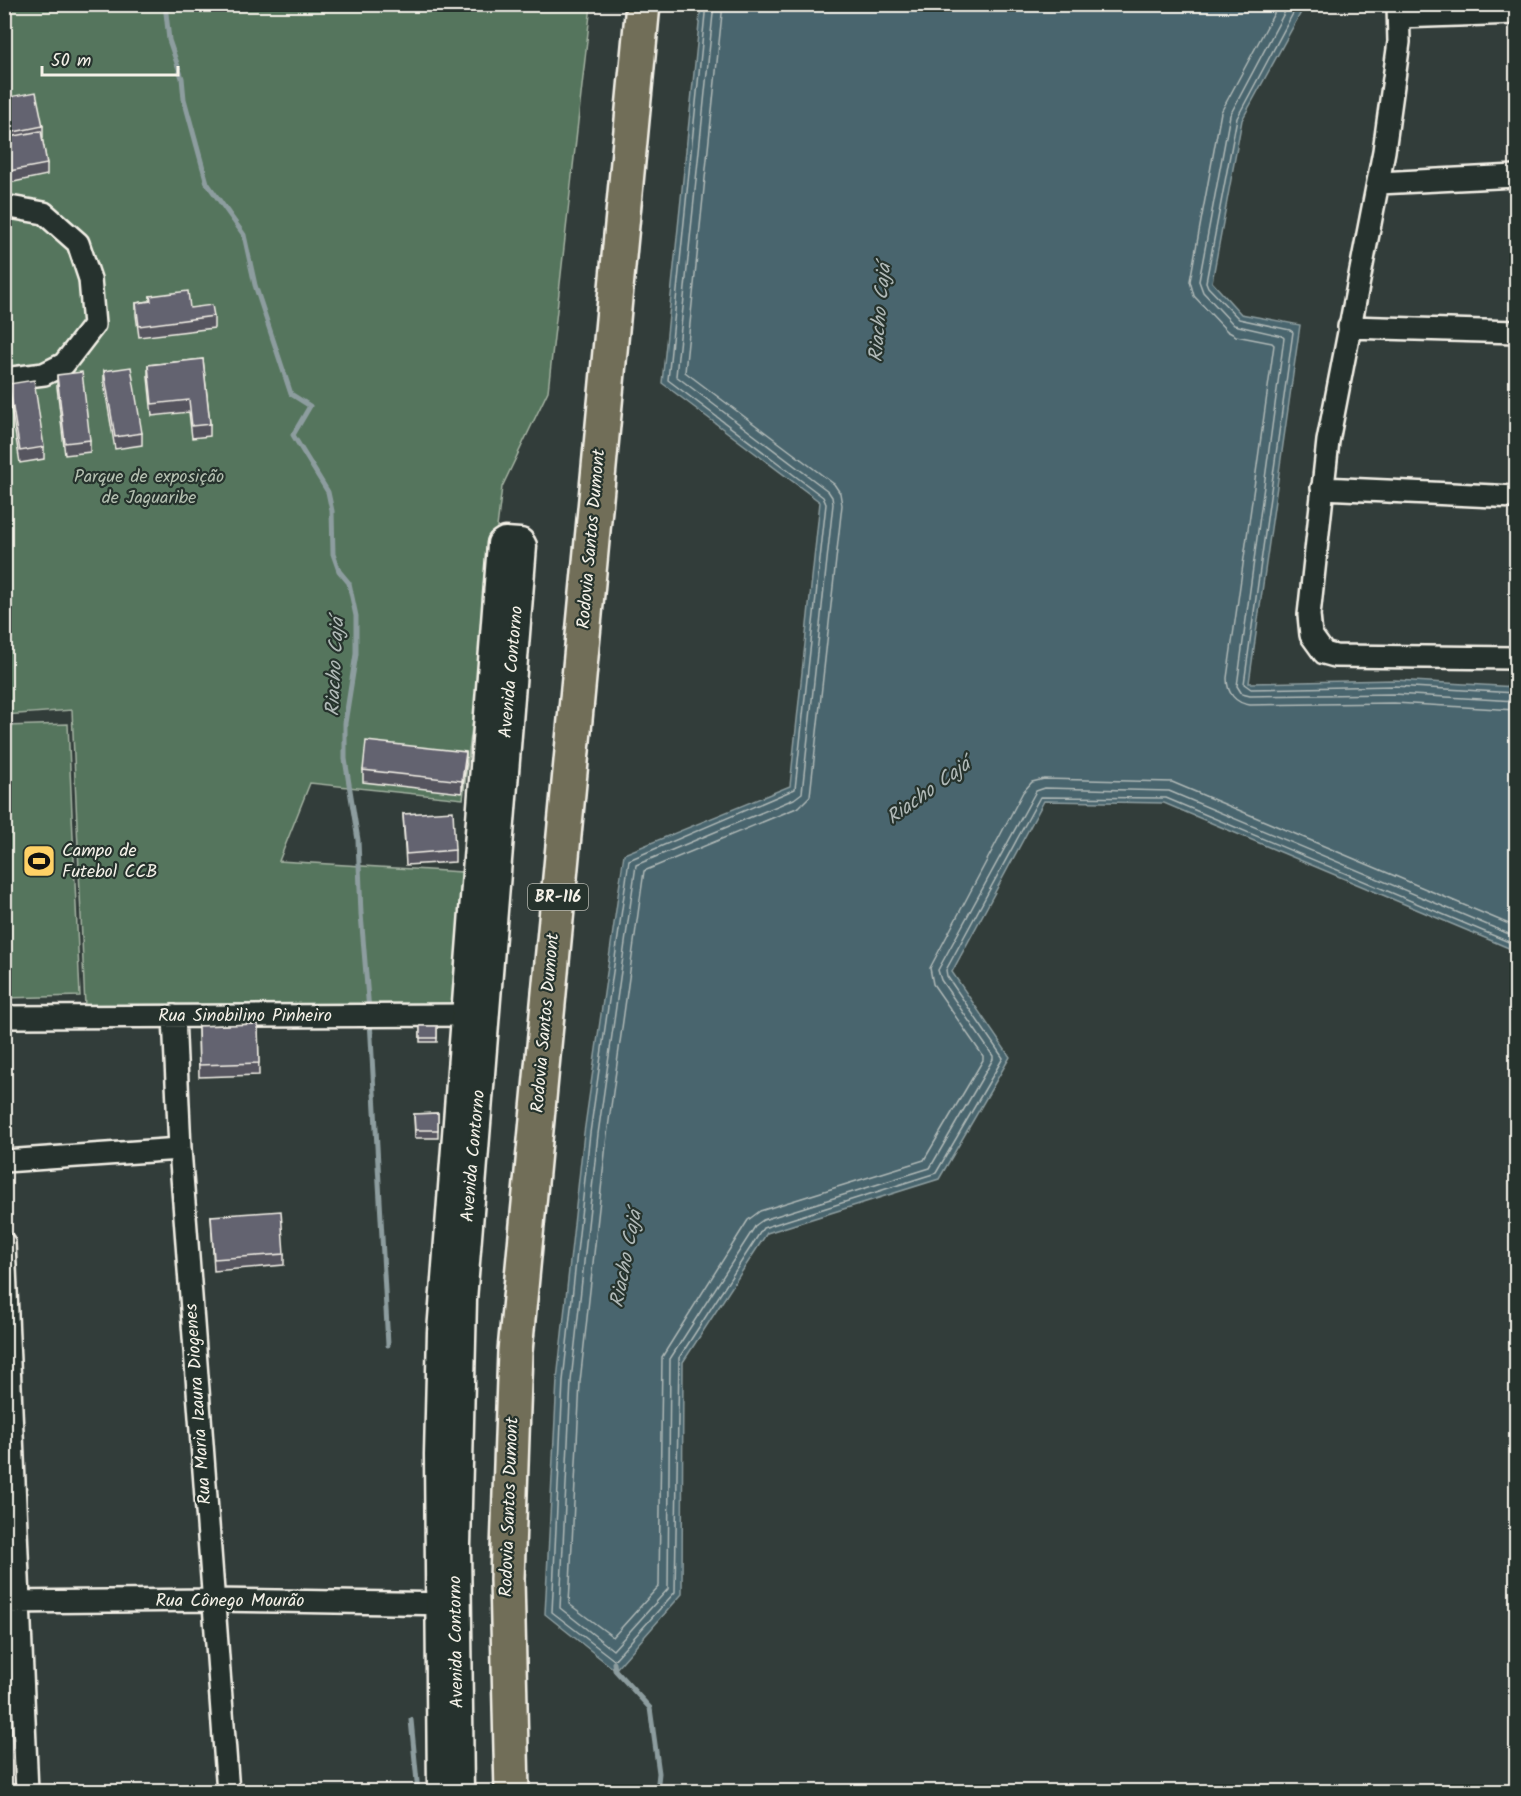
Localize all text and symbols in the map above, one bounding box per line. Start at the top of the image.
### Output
scale bar [42,39,178,77]
text: 50 m [51,47,91,76]
water label: Riacho Cajá [861,257,902,363]
street label: Rodovia Santos Dumont [570,447,614,630]
park label: Parque de exposição de Jaguaribe [74,463,224,513]
street label: Avenida Contorno [492,605,532,739]
water label: Riacho Cajá [317,611,355,717]
water label: Riacho Cajá [880,747,983,834]
place label: Campo de Futebol CCB [62,837,157,887]
sports icon: Campo de Futebol CCB [21,843,57,879]
road number: BR-116 [528,884,588,910]
street label: Rodovia Santos Dumont [524,931,568,1114]
street label: Rua Sinobilino Pinheiro [158,1002,332,1031]
street label: Avenida Contorno [454,1089,494,1223]
water label: Riacho Cajá [602,1202,653,1310]
street label: Rua Maria Izaura Diogenes [177,1302,220,1506]
street label: Rodovia Santos Dumont [492,1415,528,1598]
street label: Avenida Contorno [441,1575,473,1709]
street label: Rua Cônego Mourão [156,1587,305,1616]

